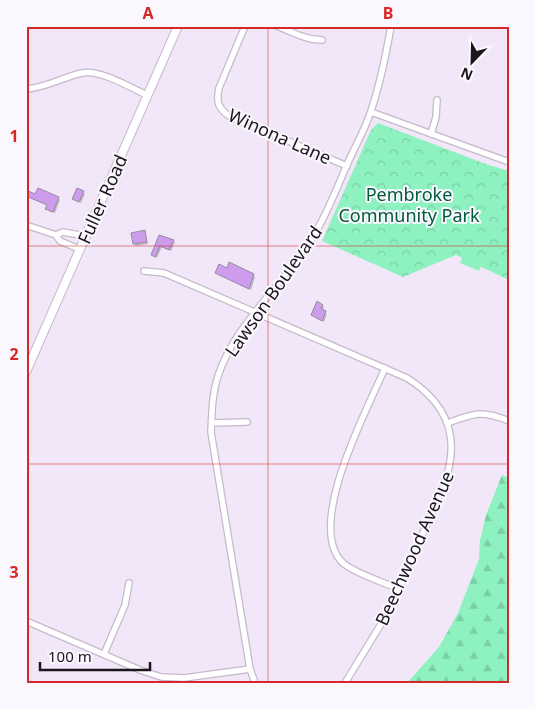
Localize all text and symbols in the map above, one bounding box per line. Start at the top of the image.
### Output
text: A [142,2,154,24]
text: B [383,2,393,24]
north arrow [448,38,498,88]
text: N [458,63,476,85]
street label: Winona Lane [225,103,335,169]
text: 1 [9,125,19,147]
street label: Fuller Road [72,151,132,247]
park label: Pembroke Community Park [338,182,480,227]
street label: Lawson Boulevard [219,221,327,361]
text: 2 [9,343,19,365]
street label: Beechwood Avenue [369,467,459,629]
text: 3 [9,561,19,583]
scale bar [40,639,150,671]
text: 100 m [48,646,92,666]

